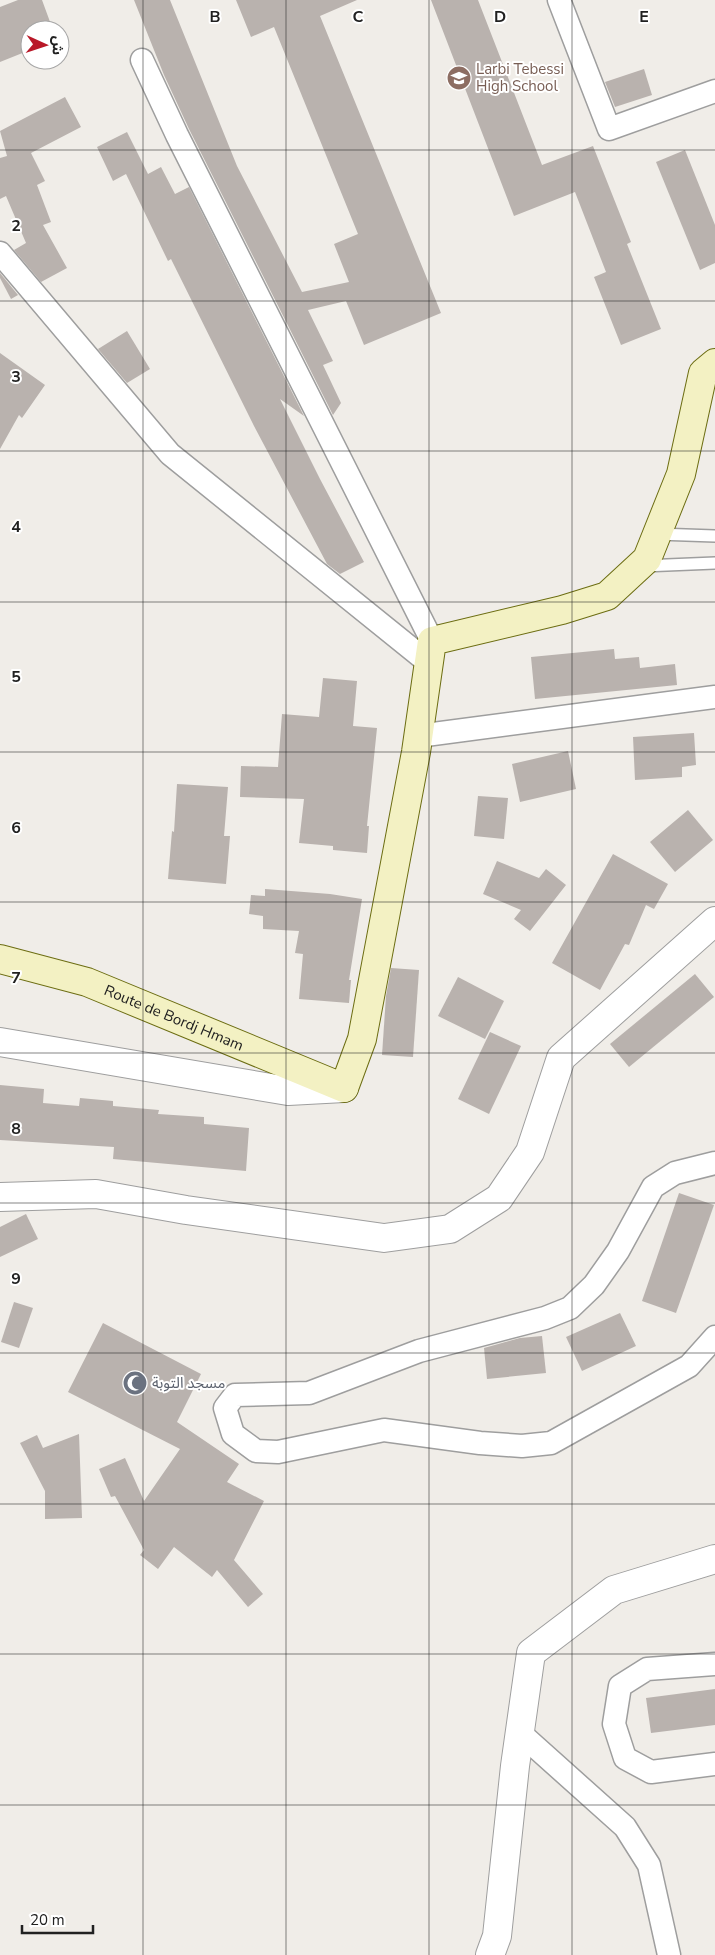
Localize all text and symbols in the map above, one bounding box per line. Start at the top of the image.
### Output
text: B [209,6,221,28]
text: C [353,6,364,28]
text: D [494,6,506,28]
text: E [639,6,649,28]
north arrow [20,20,70,70]
text: ش [47,36,67,56]
place label: Larbi Tebessi High School [476,59,564,96]
school or university icon: Larbi Tebessi High School [446,65,472,91]
text: 2 [11,215,21,237]
text: 3 [11,366,21,388]
text: 4 [11,516,21,538]
text: 5 [11,666,21,688]
text: 6 [11,817,21,839]
text: 7 [11,967,21,989]
street label: Route de Bordj Hmam [101,980,247,1056]
text: 8 [11,1118,21,1140]
text: 9 [11,1268,21,1290]
mosque icon: مسجد التوبة [122,1370,148,1396]
place label: مسجد التوبة [152,1373,226,1393]
scale bar [22,1902,94,1934]
text: 20 m [30,1910,65,1930]

